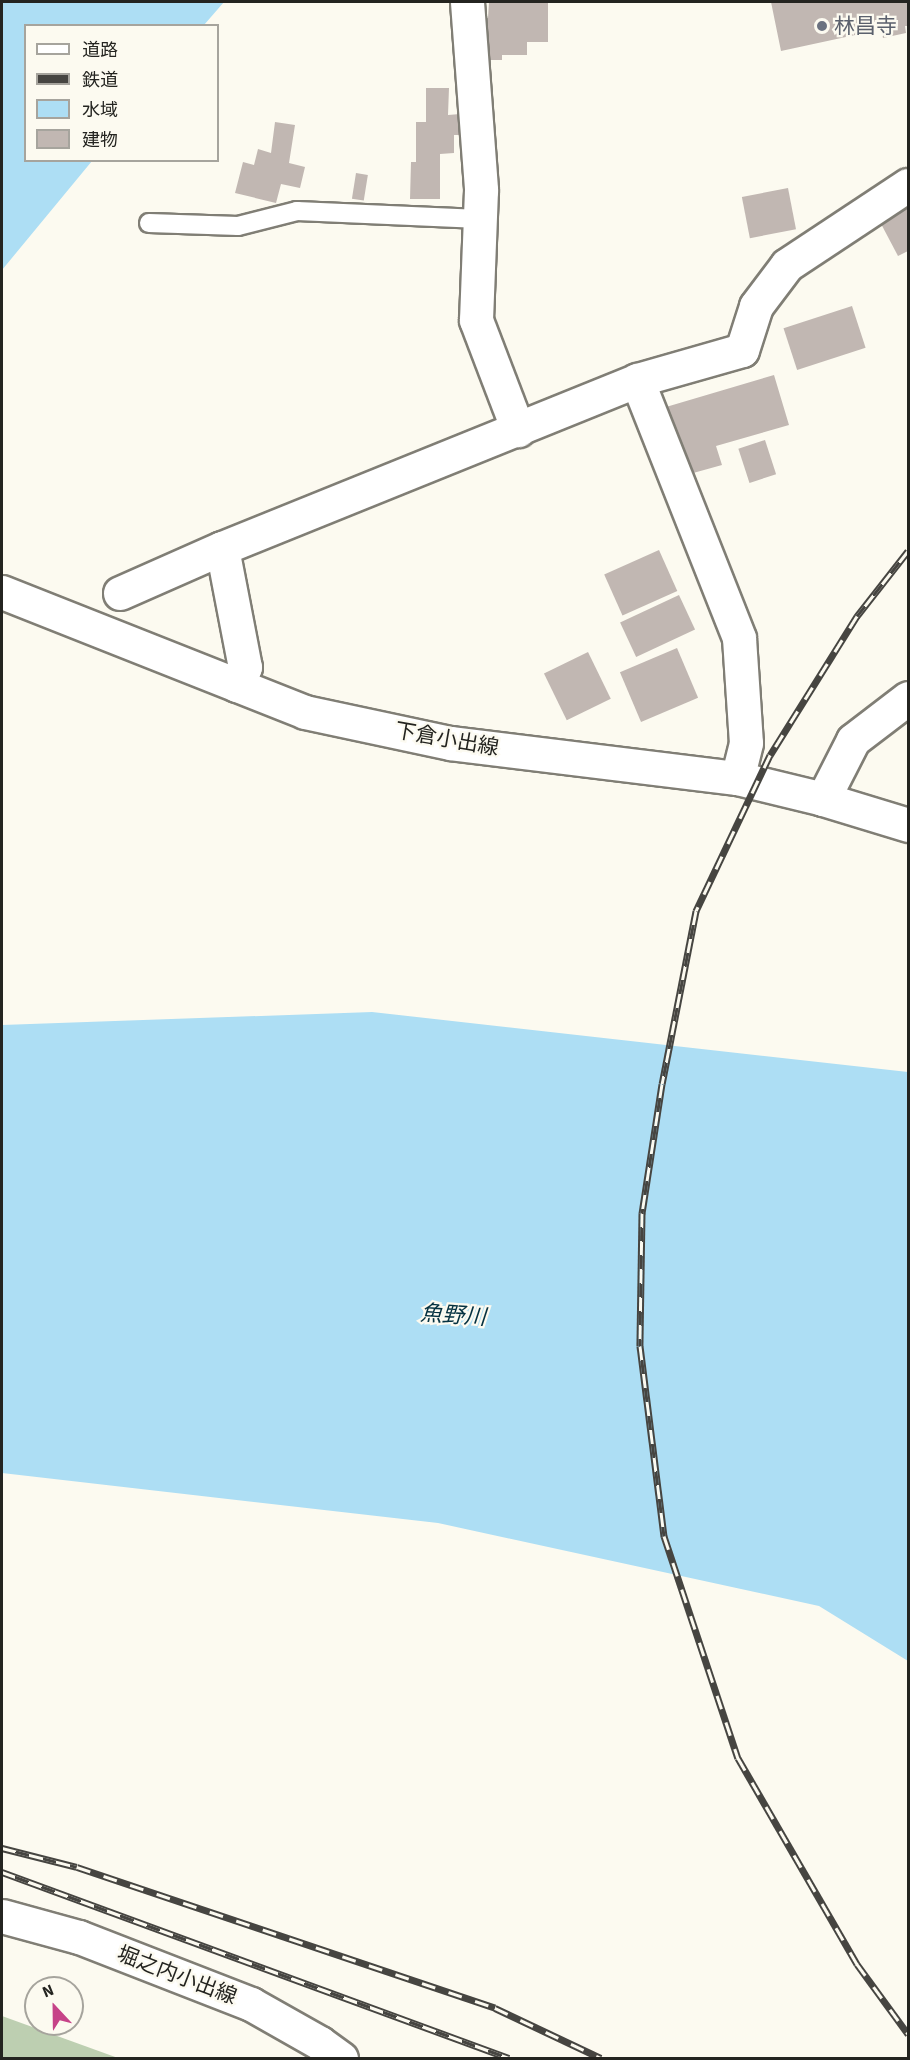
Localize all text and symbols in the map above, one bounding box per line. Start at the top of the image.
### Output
place label: 林昌寺 [834,13,897,39]
marker: 林昌寺 [815,19,829,33]
legend [24,24,219,162]
text: 道路 [82,38,118,63]
text: 鉄道 [82,68,118,93]
text: 水域 [82,98,118,123]
text: 建物 [82,128,118,153]
street label: 下倉小出線 [393,717,501,761]
water label: 魚野川 [419,1301,487,1331]
street label: 堀之内小出線 [114,1941,240,2009]
north arrow [24,1976,84,2036]
text: N [39,1979,57,2003]

